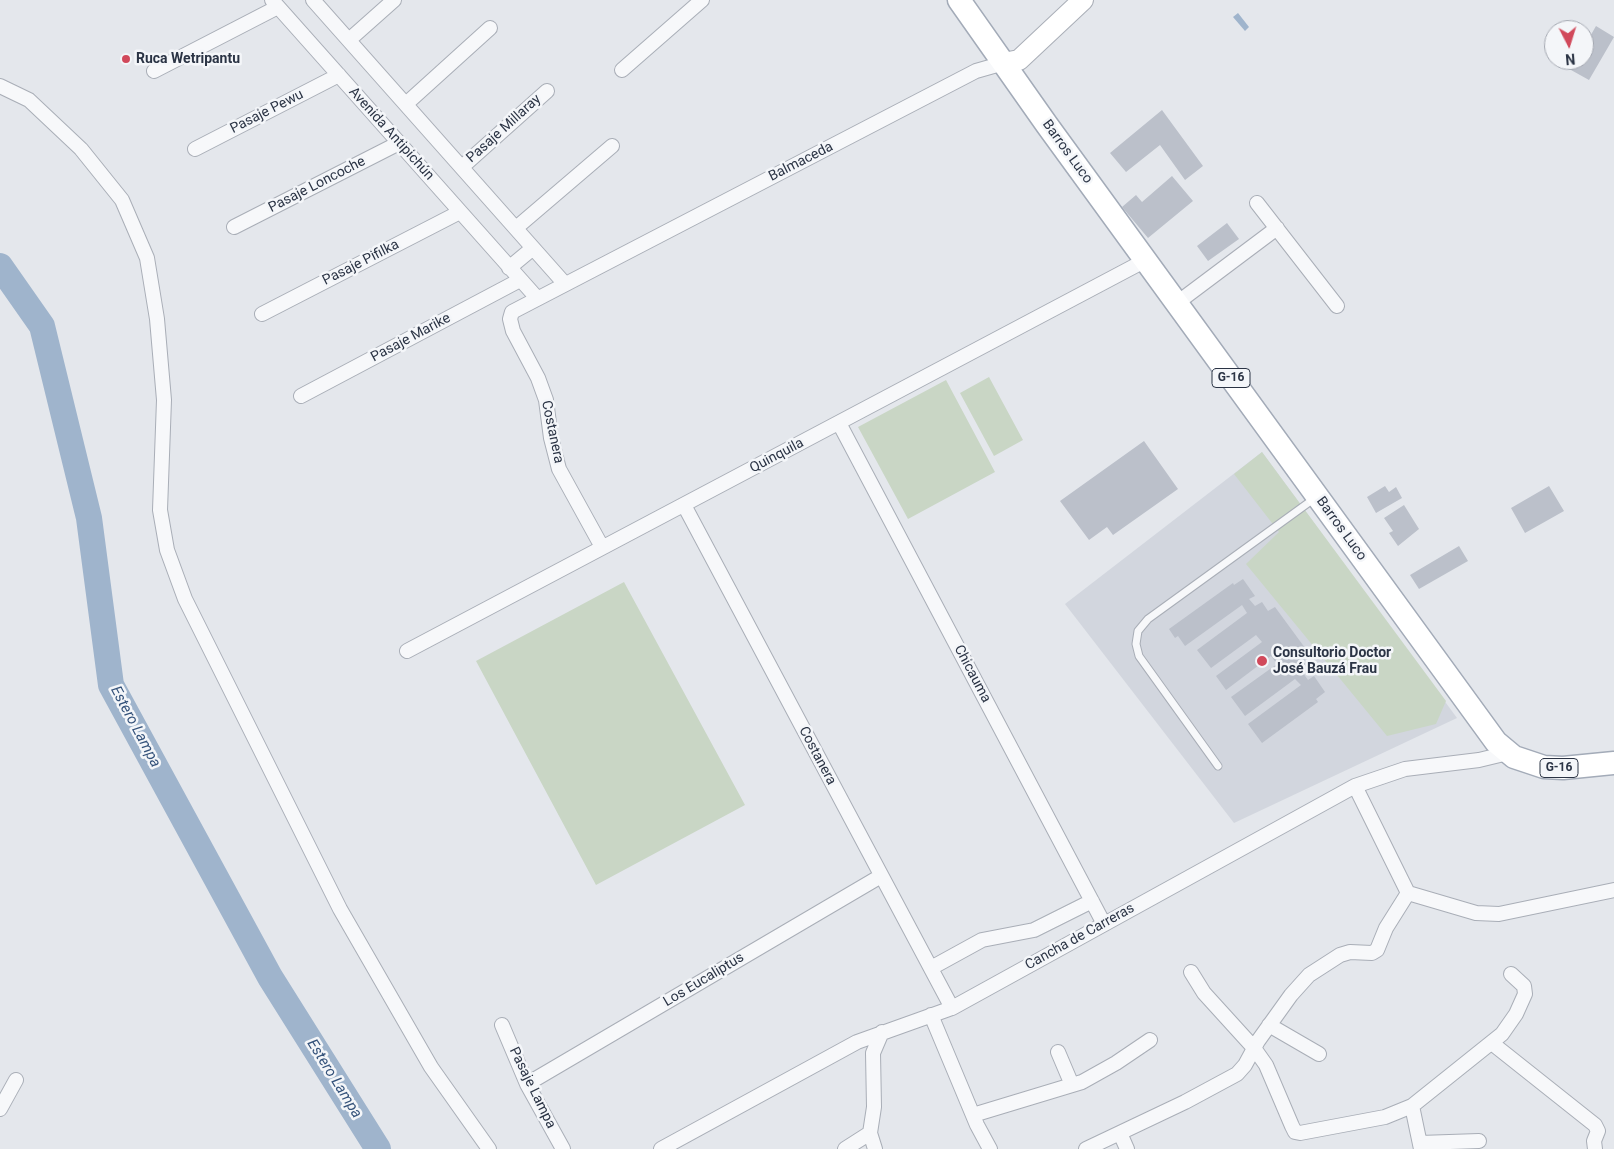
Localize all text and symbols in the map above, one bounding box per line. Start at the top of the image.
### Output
north arrow [1544,20,1594,70]
place label: Ruca Wetripantu [136,51,240,67]
text: N [1565,51,1576,67]
marker: Ruca Wetripantu [120,53,132,65]
street label: Avenida Antipichún [345,84,437,184]
street label: Pasaje Pewu [228,86,306,138]
street label: Pasaje Millaray [463,91,545,167]
street label: Barros Luco [1038,117,1096,187]
street label: Balmaceda [766,139,836,185]
street label: Pasaje Loncoche [266,153,368,217]
street label: Pasaje Pifilka [320,237,402,289]
street label: Pasaje Marike [368,310,454,366]
road number: G-16 [1212,368,1250,388]
street label: Costanera [537,399,567,465]
street label: Quinquila [747,435,807,477]
street label: Barros Luco [1312,494,1370,564]
street label: Chicauma [950,642,994,706]
place label: Consultorio Doctor José Bauzá Frau [1273,645,1391,678]
marker: Consultorio Doctor José Bauzá Frau [1255,654,1269,668]
water label: Estero Lampa [106,683,164,771]
street label: Costanera [795,724,839,788]
road number: G-16 [1540,758,1578,778]
street label: Cancha de Carreras [1022,900,1138,974]
street label: Los Eucaliptus [661,949,747,1011]
water label: Estero Lampa [303,1036,365,1122]
street label: Pasaje Lampa [505,1045,559,1131]

